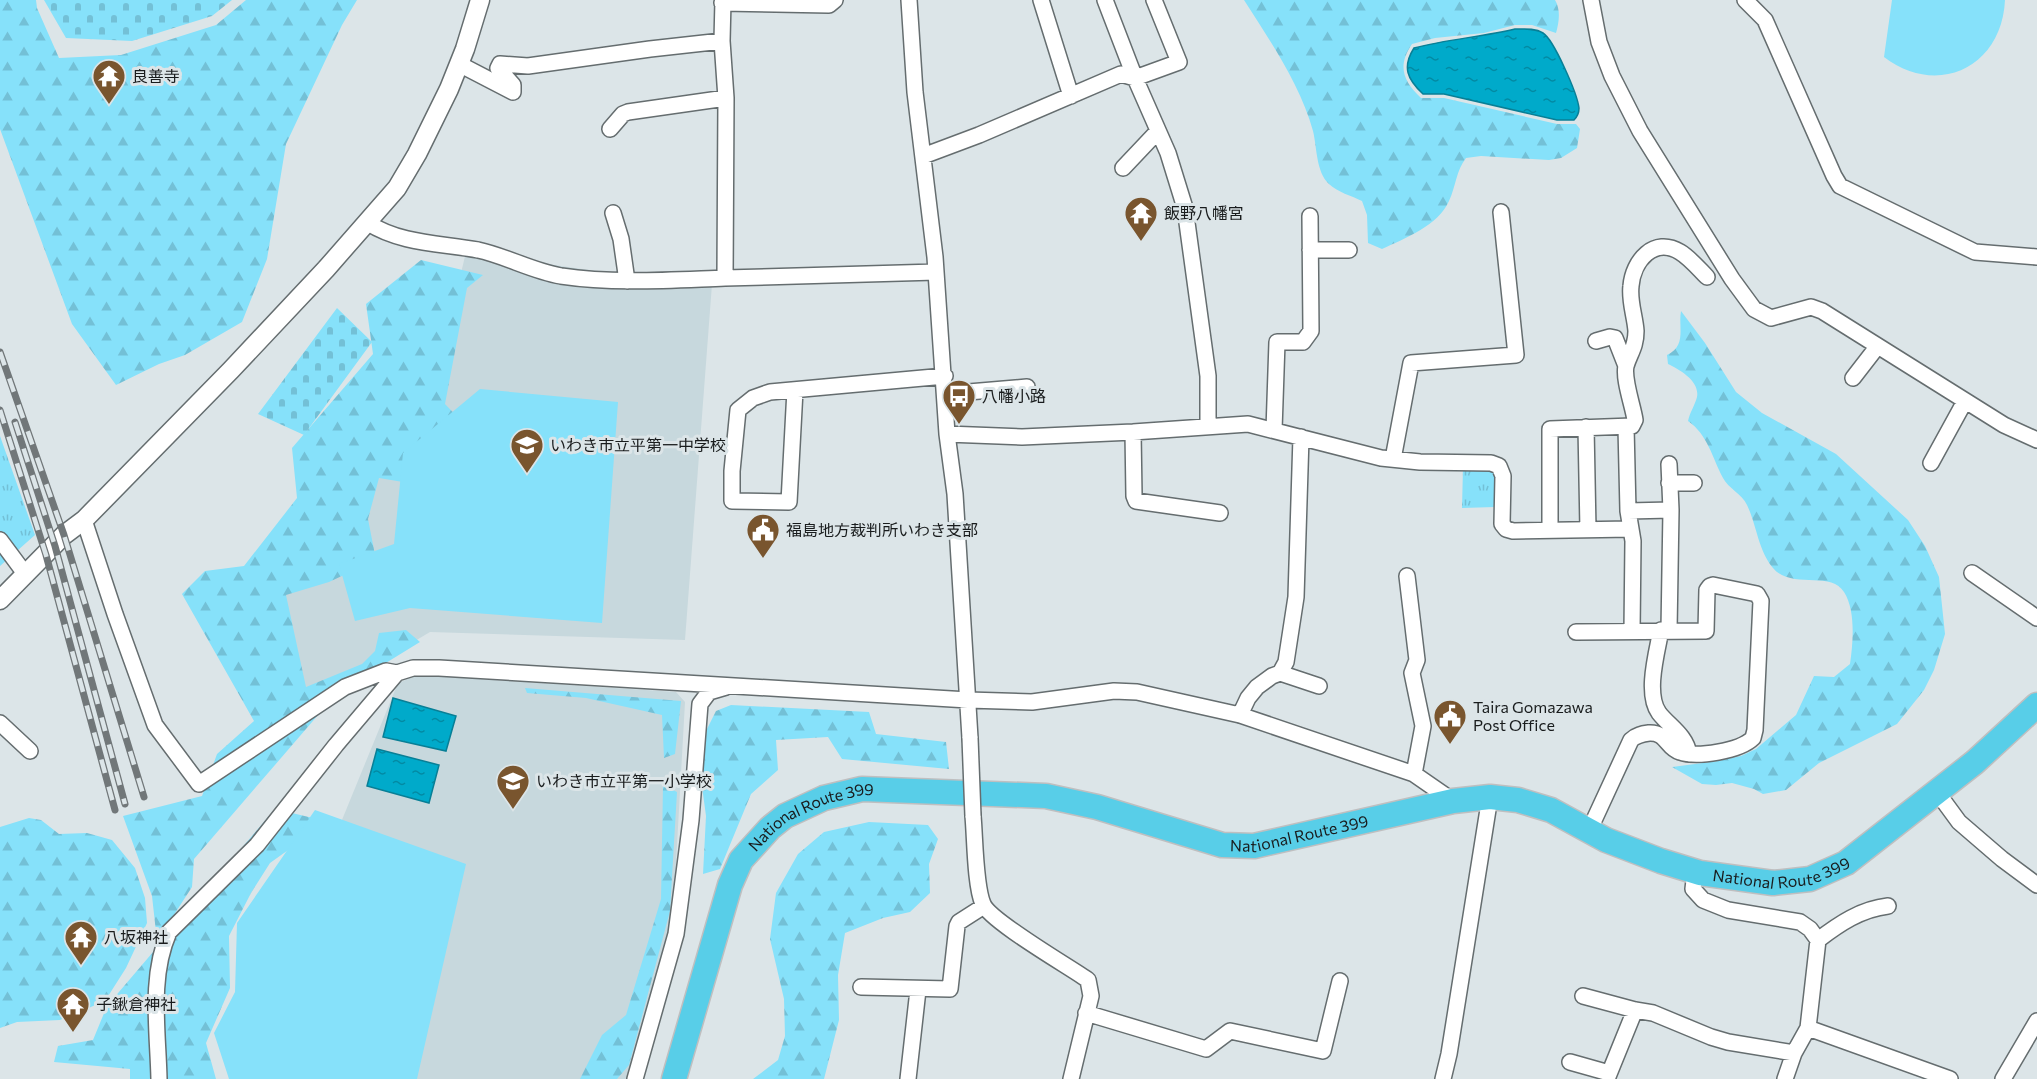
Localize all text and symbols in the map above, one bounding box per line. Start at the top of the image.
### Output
temple icon: 良善寺 [91,58,127,105]
place label: 良善寺 [132,66,180,85]
temple icon: 飯野八幡宮 [1123,195,1159,242]
place label: 飯野八幡宮 [1164,203,1244,222]
bus stop icon: 八幡小路 [941,378,977,425]
place label: 八幡小路 [982,386,1046,405]
school or university icon: いわき市立平第一中学校 [509,427,545,474]
place label: いわき市立平第一中学校 [550,435,726,454]
public building icon: 福島地方裁判所いわき支部 [745,512,781,559]
place label: 福島地方裁判所いわき支部 [786,520,978,539]
place label: Taira Gomazawa Post Office [1473,697,1593,734]
public building icon: Taira Gomazawa Post Office [1432,698,1468,745]
school or university icon: いわき市立平第一小学校 [495,763,531,810]
place label: いわき市立平第一小学校 [536,771,712,790]
street label: National Route 399 [744,779,874,855]
street label: National Route 399 [1230,810,1370,855]
street label: National Route 399 [1712,853,1853,892]
temple icon: 八坂神社 [63,919,99,966]
place label: 八坂神社 [104,927,168,946]
temple icon: 子鍬倉神社 [55,986,91,1033]
place label: 子鍬倉神社 [96,994,176,1013]

